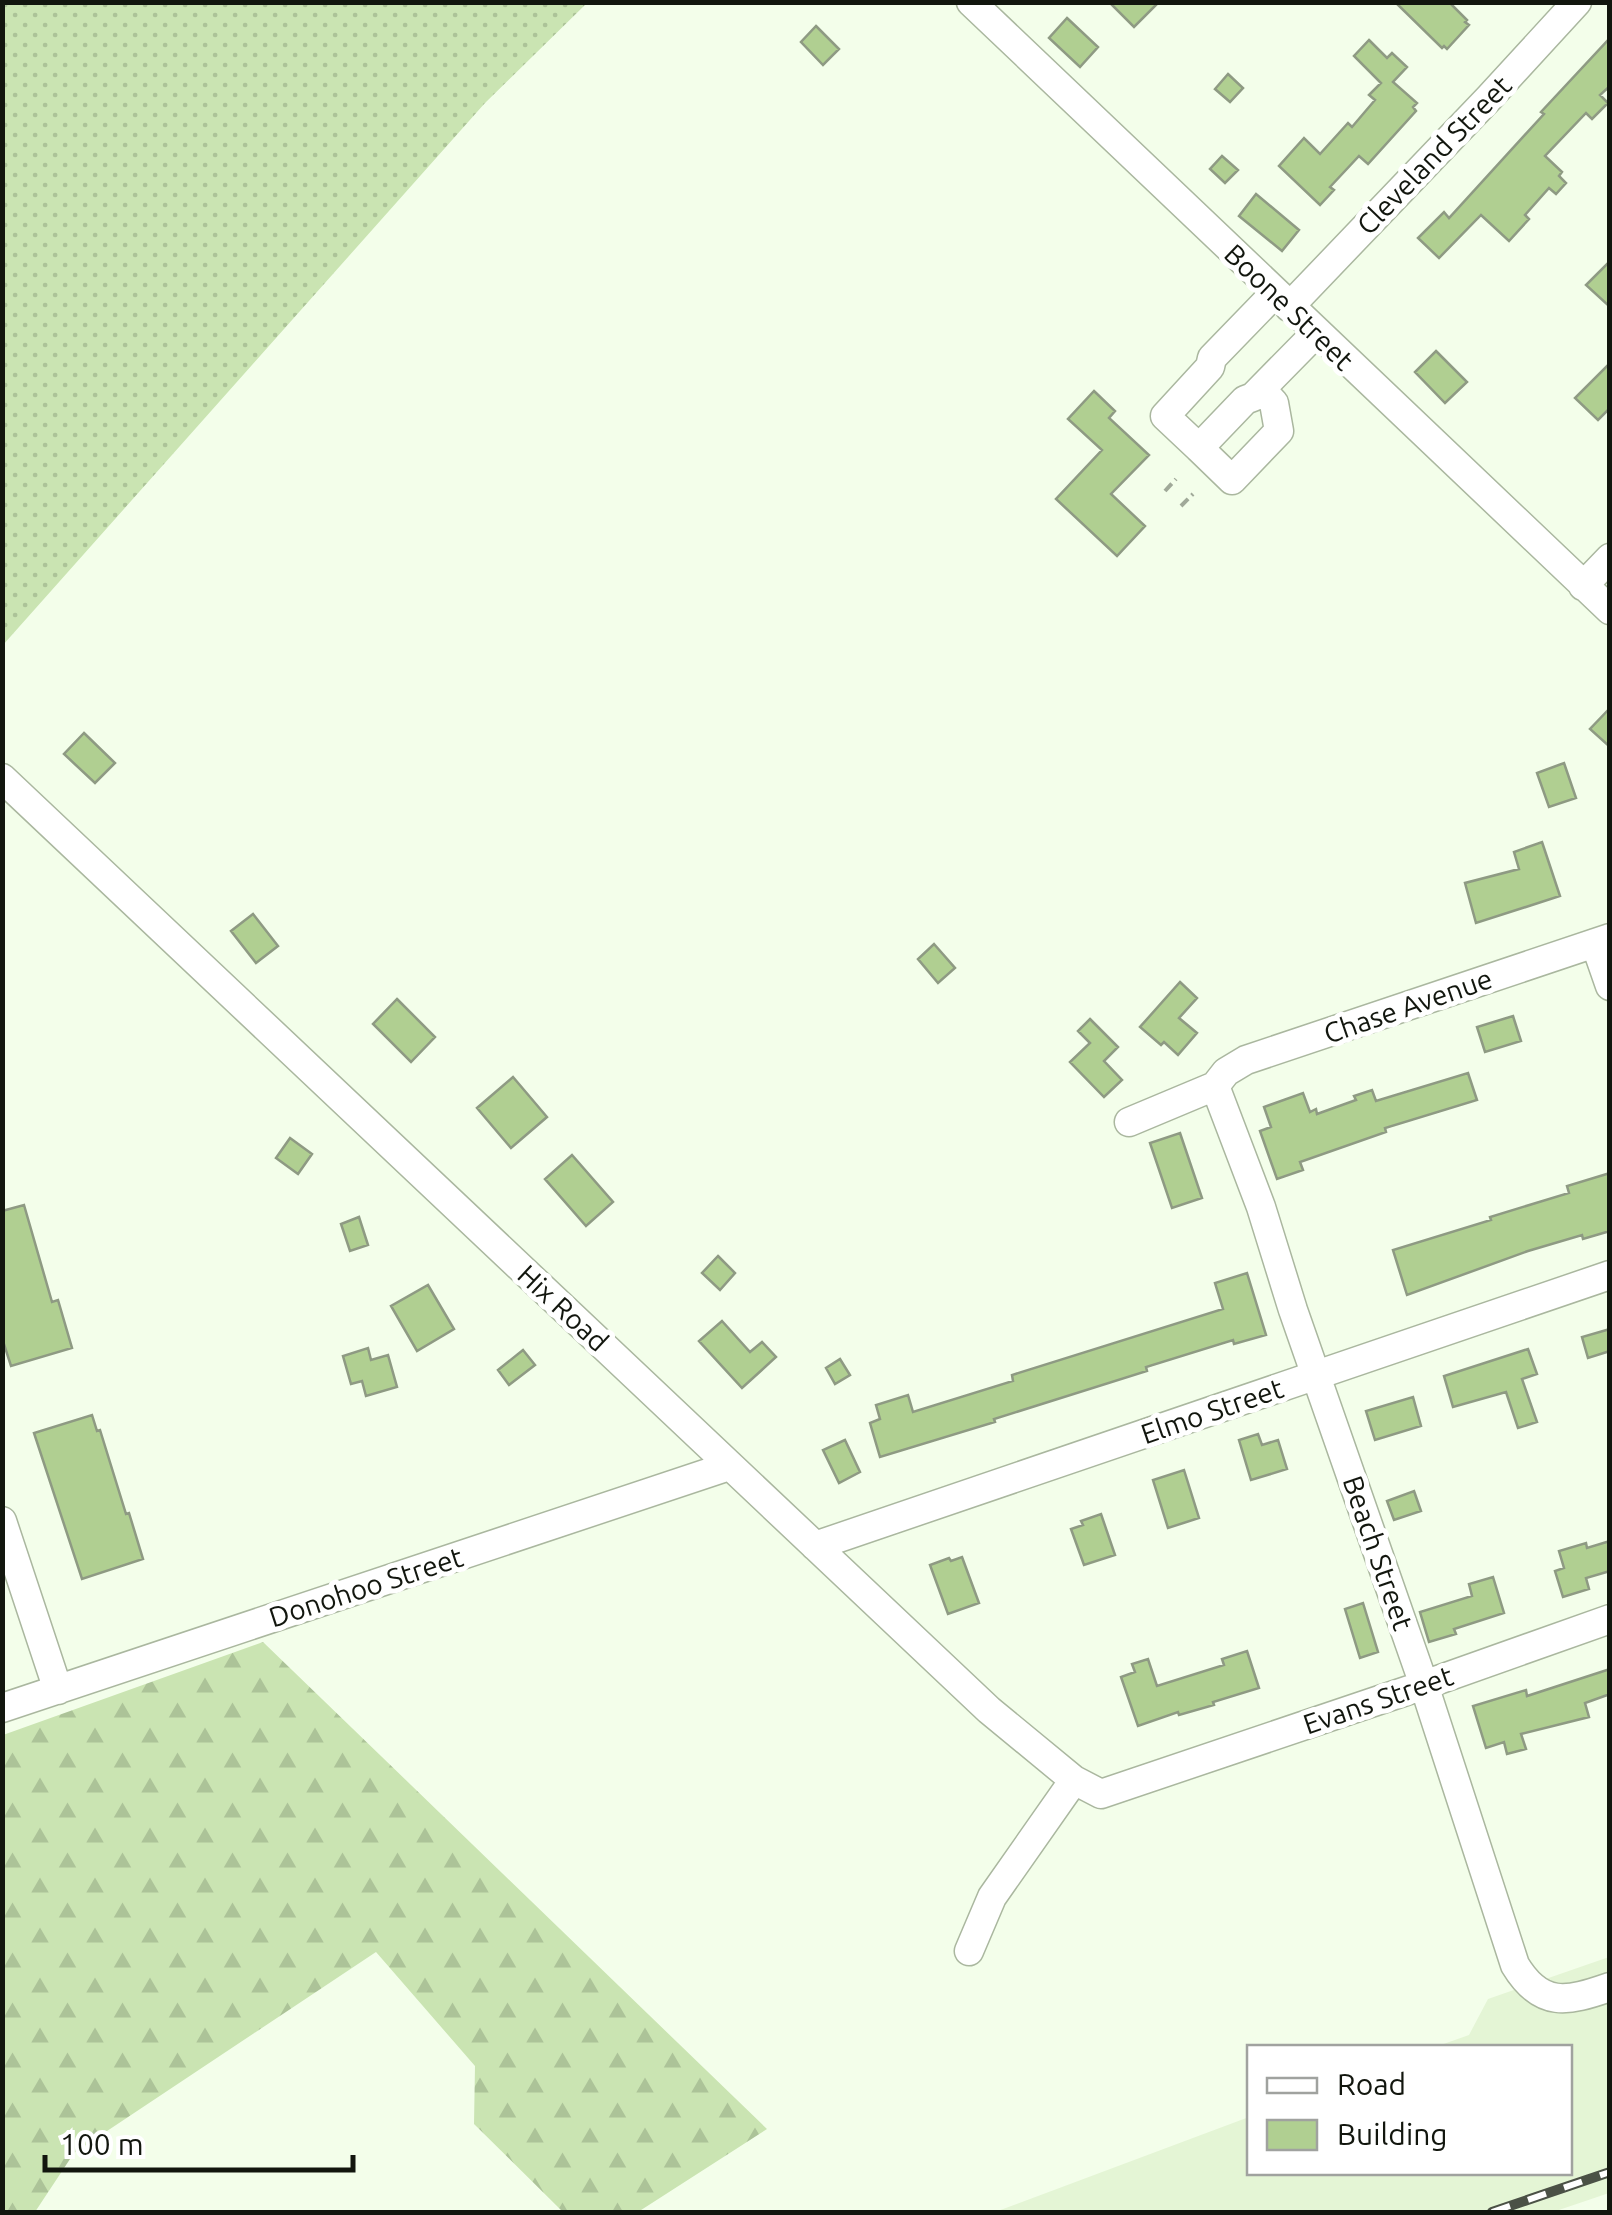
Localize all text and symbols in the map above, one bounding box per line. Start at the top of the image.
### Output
street label: Cleveland Street [1350,69,1517,240]
street label: Boone Street [1219,238,1360,376]
street label: Chase Avenue [1320,962,1496,1049]
street label: Hix Road [512,1258,615,1357]
street label: Elmo Street [1137,1372,1287,1449]
street label: Beach Street [1338,1472,1419,1634]
street label: Donohoo Street [265,1541,467,1632]
street label: Evans Street [1299,1659,1457,1740]
legend [1247,2045,1572,2175]
text: Road [1337,2067,1406,2101]
scale bar [45,2110,352,2172]
text: Building [1337,2117,1448,2151]
text: 100 m [60,2127,144,2161]

